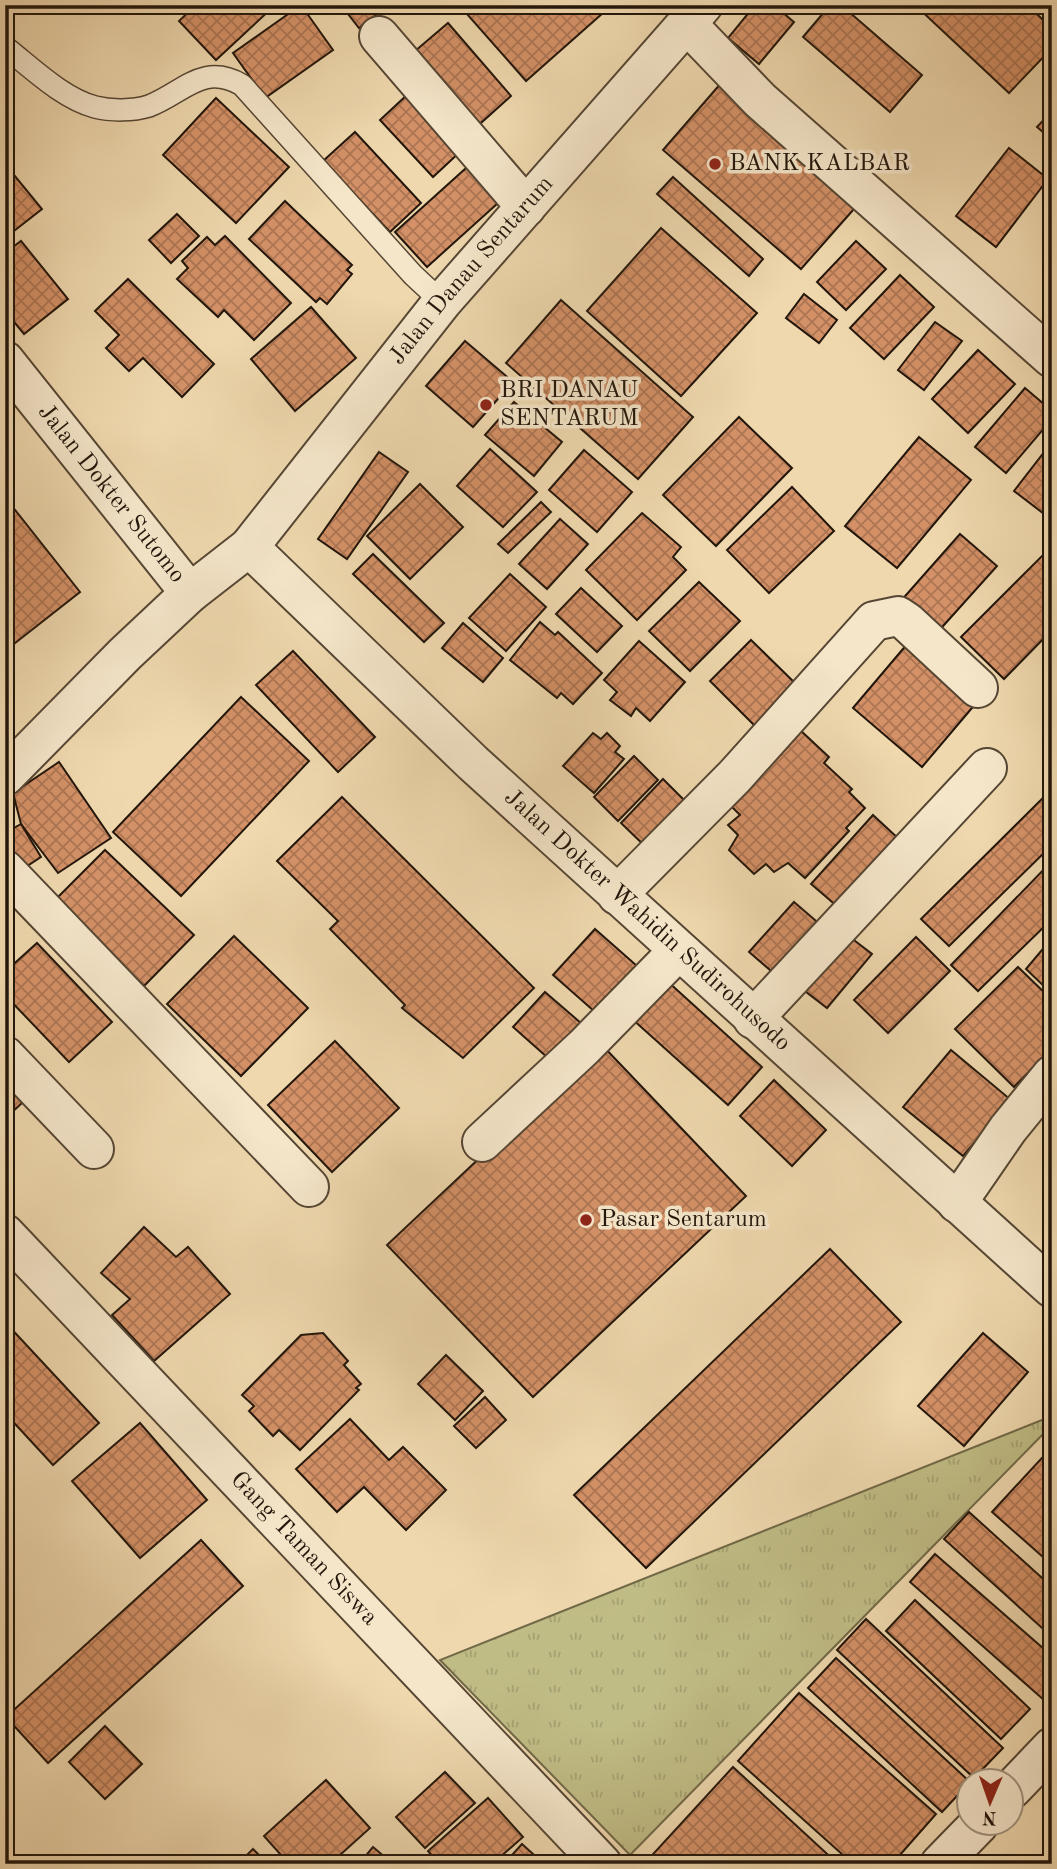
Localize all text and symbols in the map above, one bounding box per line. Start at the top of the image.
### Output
place label: BANK KALBAR [729,152,910,176]
marker: BANK KALBAR [707,156,723,172]
street label: Jalan Danau Sentarum [385,172,558,369]
place label: BRI DANAU SENTARUM [500,379,639,431]
marker: BRI DANAU SENTARUM [478,397,494,413]
street label: Jalan Dokter Sutomo [33,400,189,588]
street label: Jalan Dokter Wahidin Sudirohusodo [499,785,795,1056]
place label: Pasar Sentarum [600,1208,767,1232]
marker: Pasar Sentarum [578,1212,594,1228]
street label: Gang Taman Siswa [225,1468,382,1631]
north arrow [956,1768,1026,1838]
text: N [981,1807,997,1826]

